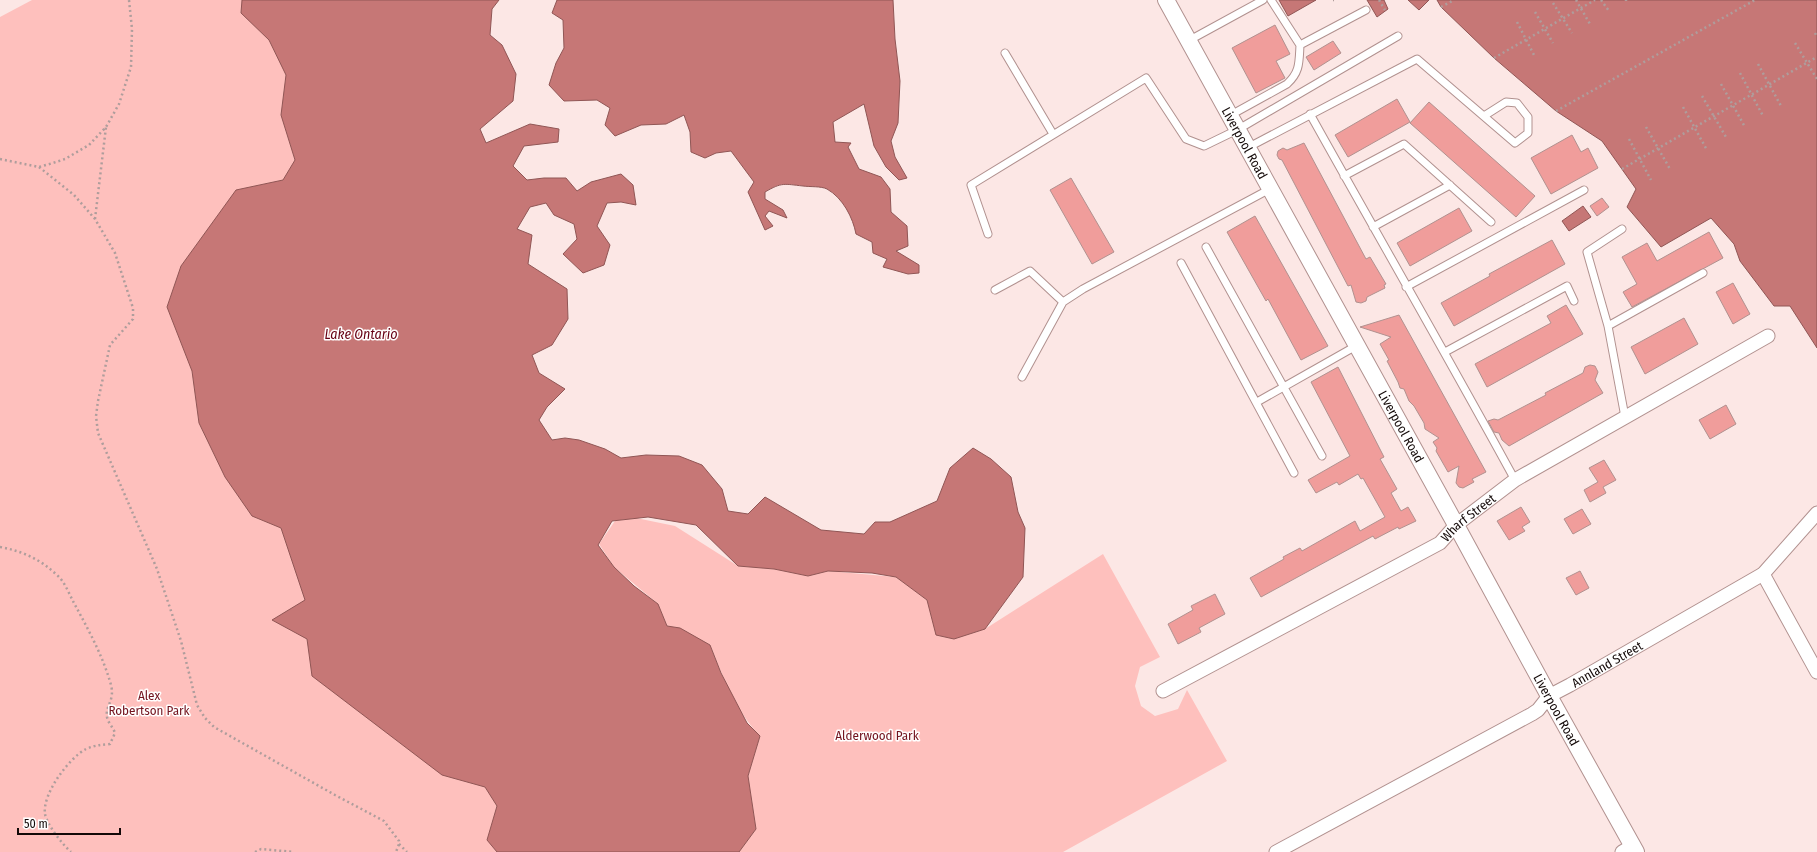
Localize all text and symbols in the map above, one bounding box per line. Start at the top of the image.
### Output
street label: Liverpool Road [1219,104,1271,181]
water label: Lake Ontario [324,326,398,343]
street label: Liverpool Road [1376,388,1427,465]
street label: Wharf Street [1437,490,1499,545]
street label: Annland Street [1569,637,1646,690]
street label: Liverpool Road [1531,671,1583,748]
park label: Alex Robertson Park [108,688,191,718]
park label: Alderwood Park [835,728,920,743]
scale bar [18,810,120,836]
text: 50 m [24,817,48,831]

